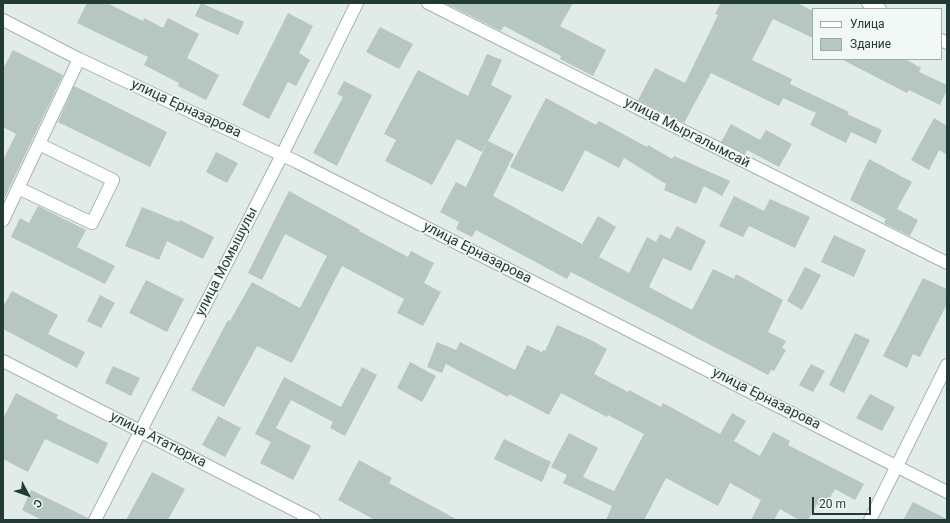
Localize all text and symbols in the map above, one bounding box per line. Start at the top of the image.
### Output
legend [812,8,942,60]
text: Улица [850,17,885,31]
text: Здание [850,37,891,51]
street label: улица Ерназарова [128,76,244,142]
street label: улица Мыргалымсай [621,94,753,172]
street label: улица Момышулы [192,205,262,319]
street label: улица Ерназарова [420,218,534,288]
street label: улица Ерназарова [709,364,823,434]
street label: улица Ататюрка [107,408,209,472]
north arrow [8,475,48,515]
scale bar [814,489,873,515]
text: С [30,496,45,510]
text: 20 m [819,497,846,511]

